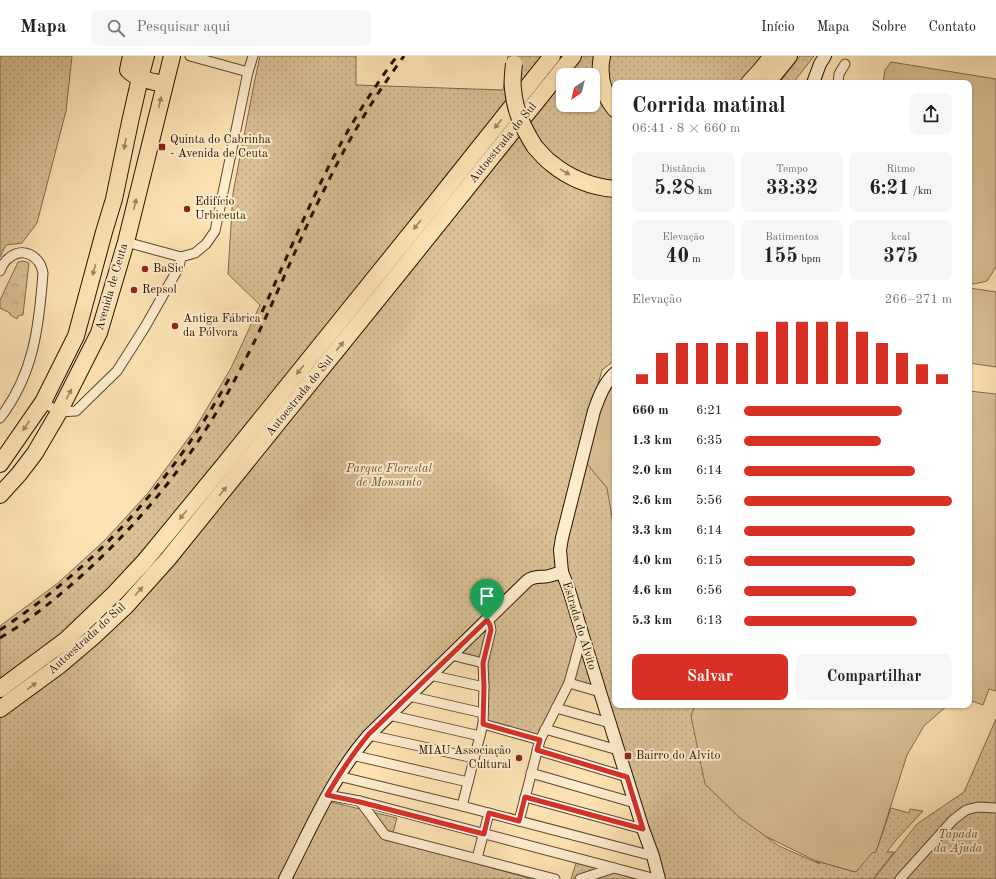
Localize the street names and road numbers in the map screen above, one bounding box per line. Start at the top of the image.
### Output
street label: Autoestrada do Sul [467,100,539,186]
street label: Avenida de Ceuta [94,242,130,332]
street label: Autoestrada do Sul [264,353,336,439]
street label: Estrada do Alvito [560,580,598,672]
street label: Autoestrada do Sul [46,601,128,677]

